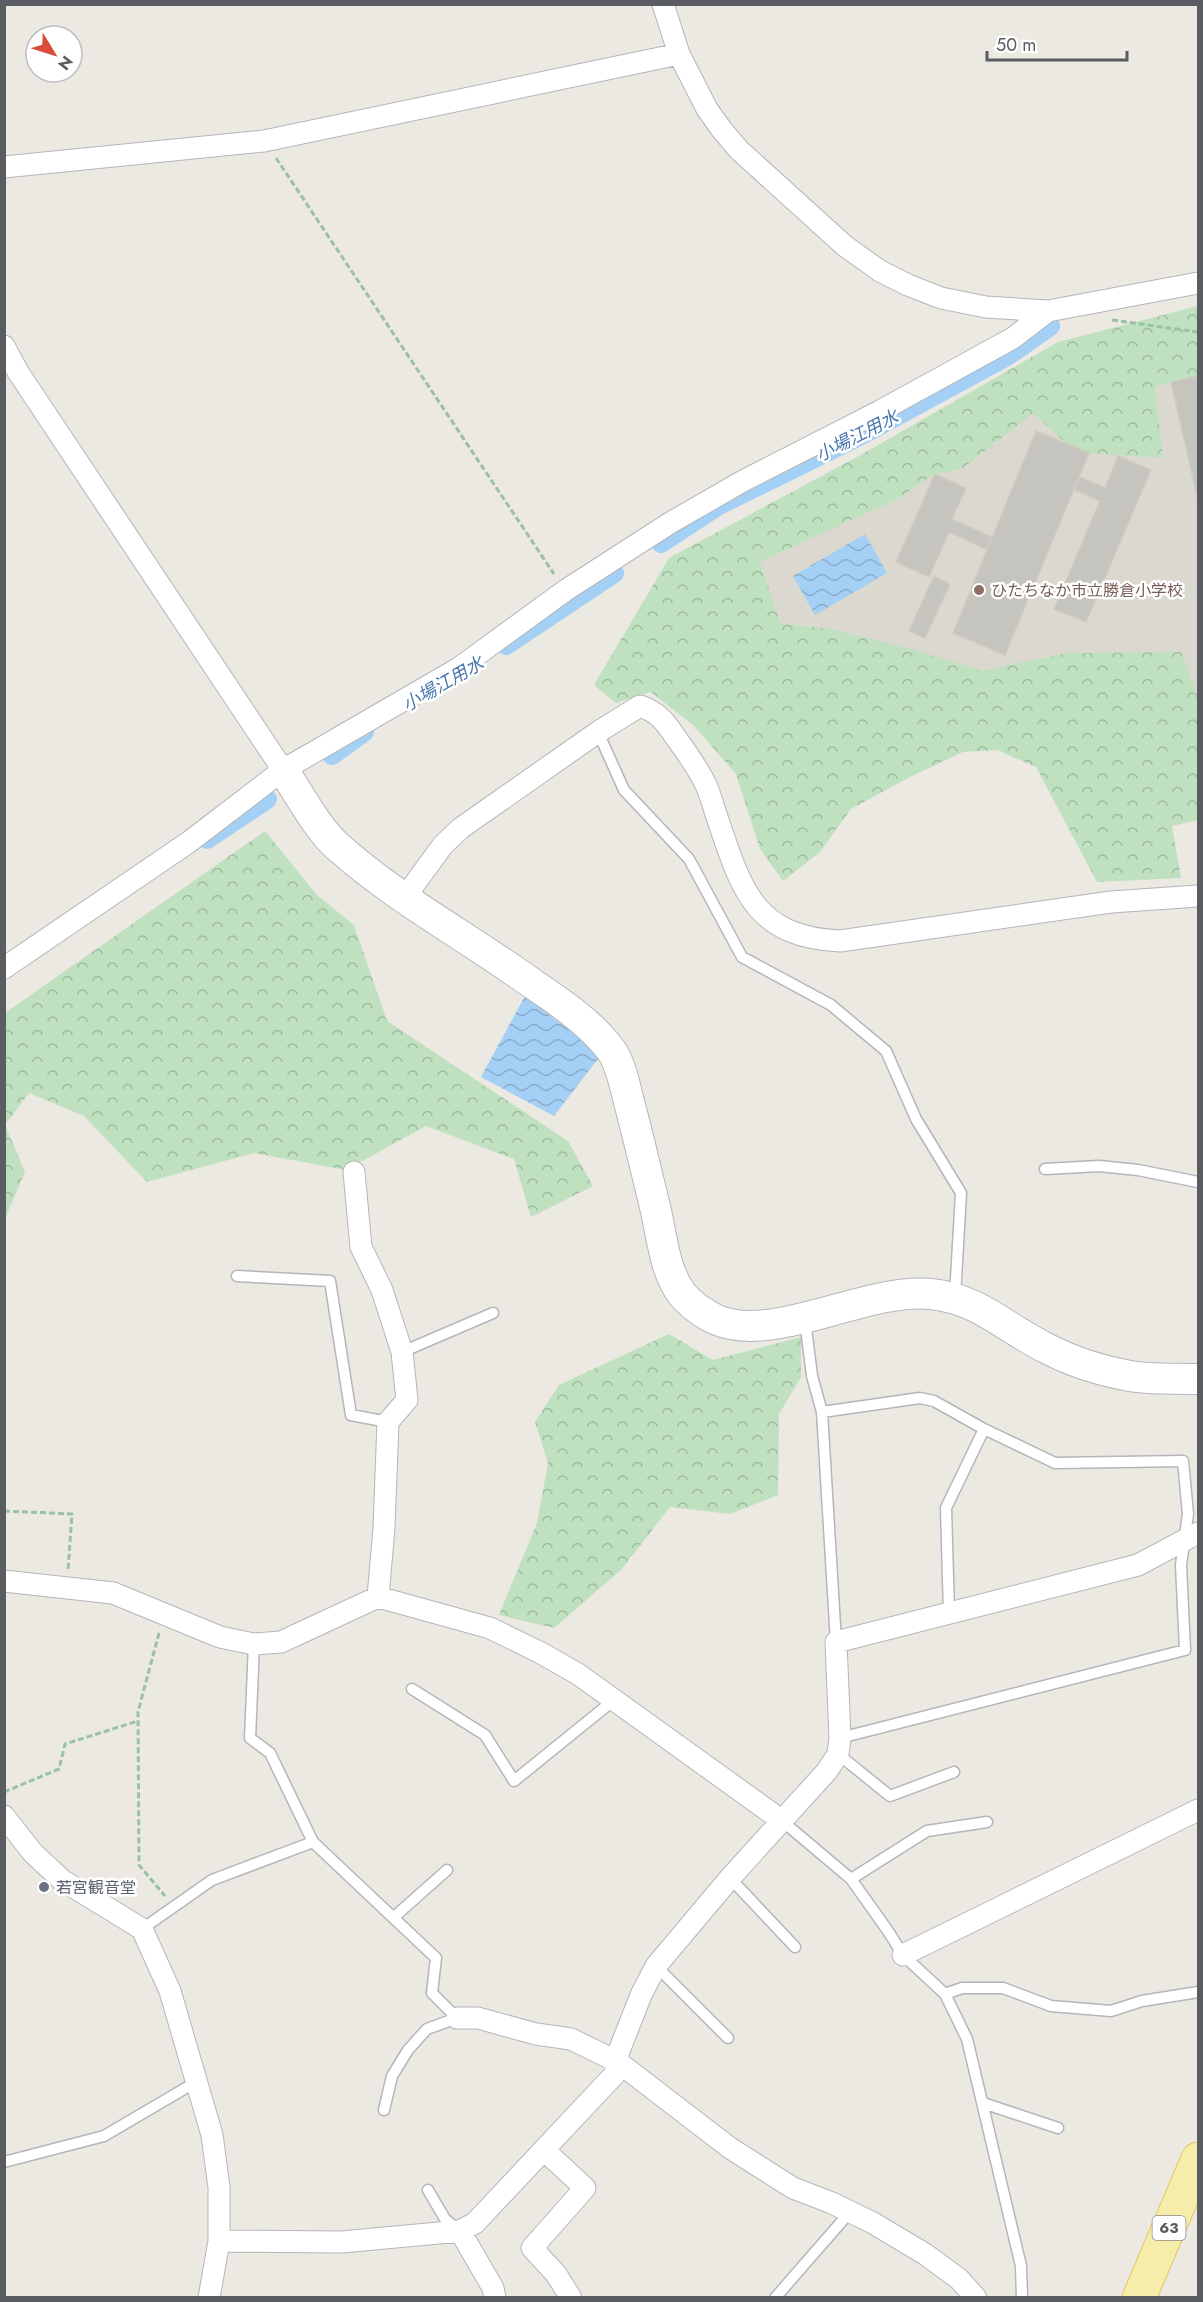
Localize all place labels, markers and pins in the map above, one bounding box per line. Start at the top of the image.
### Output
place label: ひたちなか市立勝倉小学校 [991,579,1183,602]
marker: ひたちなか市立勝倉小学校 [972,583,986,597]
place label: 若宮観音堂 [56,1876,136,1899]
marker: 若宮観音堂 [37,1880,51,1894]

